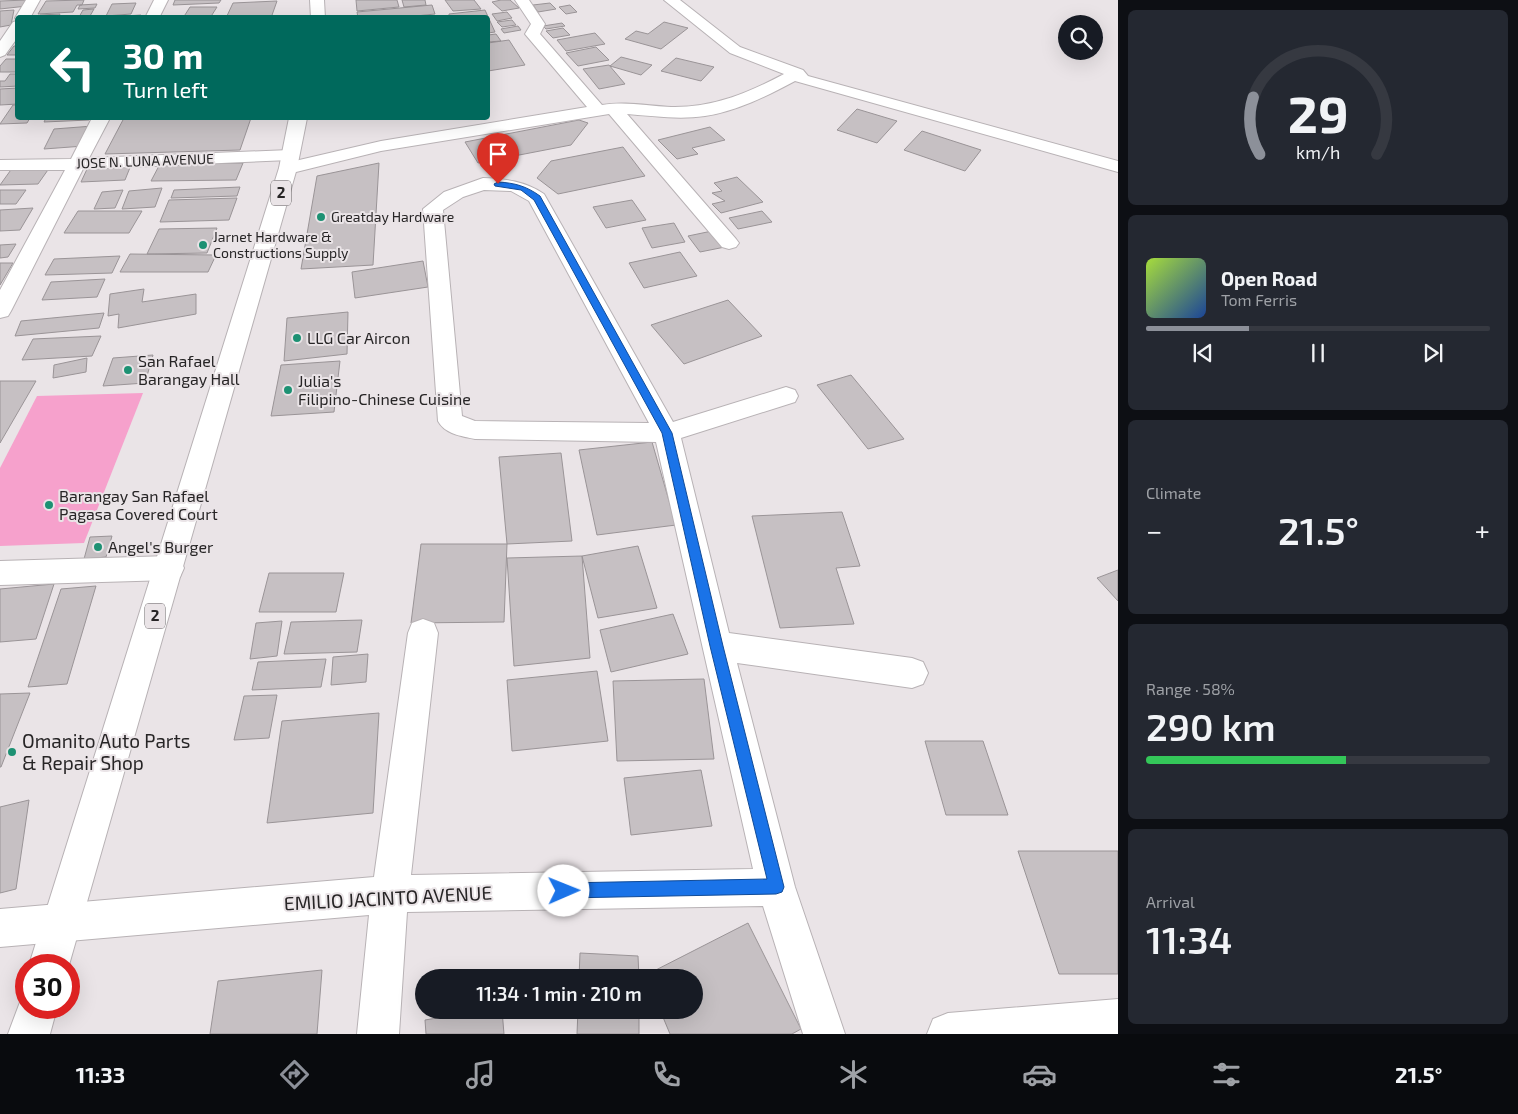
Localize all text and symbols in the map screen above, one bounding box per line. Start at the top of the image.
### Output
map controls [1058,15,1103,60]
button: search [1058,15,1103,60]
text: 30 m [123,34,203,76]
icon: left [40,35,105,100]
text: Turn left [123,76,208,102]
text: 29 [1288,81,1348,143]
pin [477,133,519,184]
icon: arrive [484,140,512,168]
text: km/h [1296,141,1340,163]
street label: JOSE N. LUNA AVENUE [76,150,214,171]
road number: 2 [271,180,291,206]
place label: Greatday Hardware [331,208,454,225]
marker: Greatday Hardware [315,211,327,223]
place label: Jarnet Hardware & Constructions Supply [213,228,349,261]
marker: Jarnet Hardware & Constructions Supply [197,239,209,251]
text: Open Road [1221,267,1317,290]
text: Tom Ferris [1221,290,1297,309]
place label: LLG Car Aircon [307,328,410,347]
marker: LLG Car Aircon [291,332,303,344]
icon: previous [1189,339,1217,367]
icon: pause [1304,339,1332,367]
icon: next [1419,339,1447,367]
place label: San Rafael Barangay Hall [138,351,240,388]
marker: San Rafael Barangay Hall [122,364,134,376]
place label: Julia's Filipino-Chinese Cuisine [298,371,471,408]
marker: Julia's Filipino-Chinese Cuisine [282,384,294,396]
text: Climate [1146,483,1201,502]
place label: Barangay San Rafael Pagasa Covered Court [59,486,218,523]
marker: Barangay San Rafael Pagasa Covered Court [43,499,55,511]
text: 21.5° [1278,507,1359,553]
text: − [1146,513,1162,547]
text: + [1475,513,1490,547]
place label: Angel's Burger [108,537,214,556]
marker: Angel's Burger [92,541,104,553]
road number: 2 [145,604,165,628]
text: Range · 58% [1146,679,1235,698]
text: 290 km [1146,703,1276,749]
place label: Omanito Auto Parts & Repair Shop [22,729,190,774]
marker: Omanito Auto Parts & Repair Shop [6,746,18,758]
position arrow [537,864,589,916]
street label: EMILIO JACINTO AVENUE [283,881,493,914]
text: Arrival [1146,892,1195,911]
text: 11:34 [1146,916,1232,962]
speed limit sign: 30 [15,954,80,1019]
text: 11:34 · 1 min · 210 m [476,982,642,1005]
icon: directions [277,1057,312,1092]
icon: music [463,1057,498,1092]
icon: phone [649,1057,684,1092]
icon: climate [836,1057,871,1092]
icon: car [1022,1057,1057,1092]
icon: filters [1209,1057,1244,1092]
text: 11:33 [76,1061,125,1087]
text: 21.5° [1395,1061,1442,1087]

